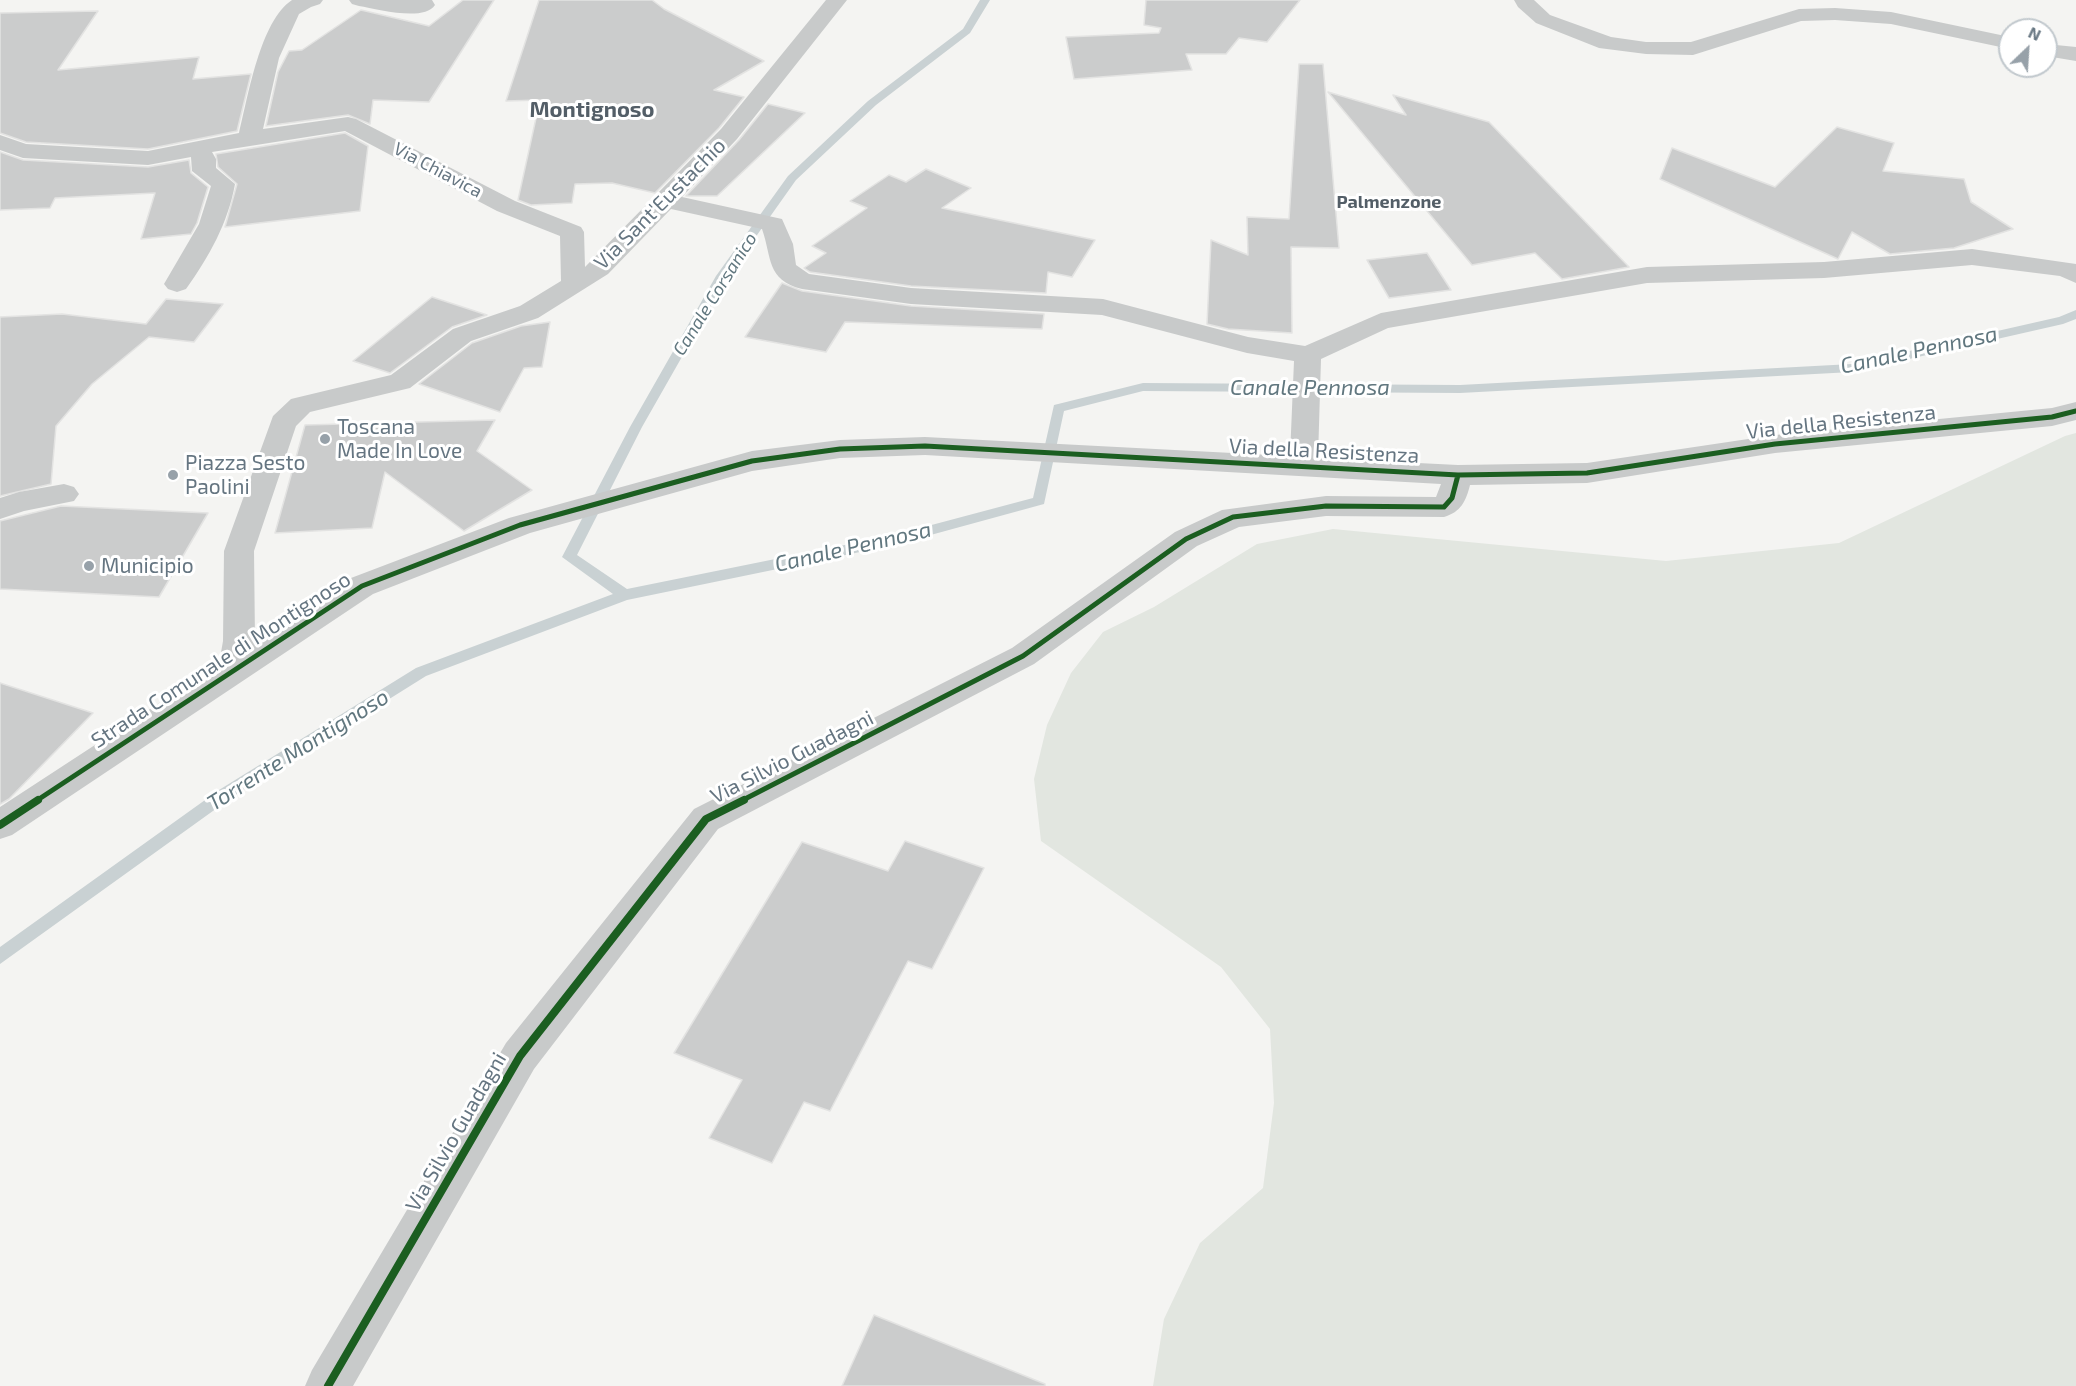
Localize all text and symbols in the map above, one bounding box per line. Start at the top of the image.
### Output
north arrow [1998,18,2058,78]
text: N [2026,22,2044,44]
district label: Montignoso [529,97,655,123]
street label: Via Sant'Eustachio [589,133,731,275]
street label: Via Chiavica [390,138,486,202]
district label: Palmenzone [1336,191,1442,213]
water label: Canale Corsanico [669,229,761,359]
water label: Canale Pennosa [1838,320,2000,380]
water label: Canale Pennosa [1230,375,1390,401]
street label: Via della Resistenza [1745,400,1937,444]
place label: Toscana Made In Love [337,414,462,464]
marker: Toscana Made In Love [318,432,332,446]
street label: Via della Resistenza [1228,433,1420,469]
place label: Piazza Sesto Paolini [185,450,305,500]
marker: Piazza Sesto Paolini [166,468,180,482]
water label: Canale Pennosa [772,516,934,578]
place label: Municipio [101,553,194,579]
marker: Municipio [82,559,96,573]
street label: Strada Comunale di Montignoso [87,567,355,753]
water label: Torrente Montignoso [202,683,394,817]
street label: Via Silvio Guadagni [706,705,878,809]
street label: Via Silvio Guadagni [400,1048,512,1216]

